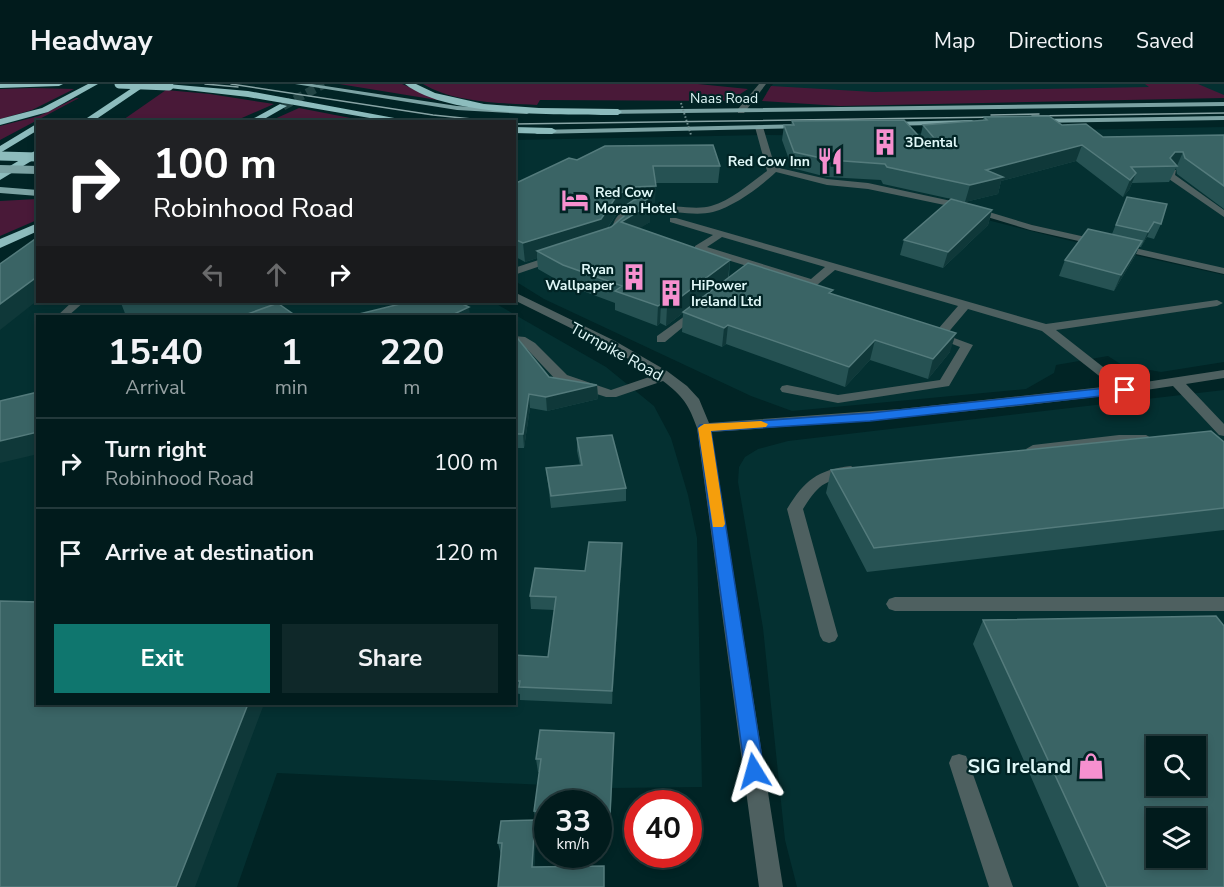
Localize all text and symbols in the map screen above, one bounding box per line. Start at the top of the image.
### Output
text: Headway [30,22,152,60]
text: Map [934,27,975,55]
text: Directions [1008,27,1103,55]
text: Saved [1136,27,1194,55]
street label: Naas Road [690,89,758,108]
building icon: 3Dental [870,127,900,157]
place label: 3Dental [905,133,958,152]
text: 100 m [153,136,277,193]
icon: right [54,144,132,222]
restaurant icon: Red Cow Inn [815,146,845,176]
place label: Red Cow Inn [728,152,810,171]
place label: Red Cow Moran Hotel [595,183,677,218]
hotel icon: Red Cow Moran Hotel [560,185,590,215]
text: Robinhood Road [153,190,354,227]
icon: left [197,258,230,291]
icon: ahead [260,258,293,291]
icon: right [323,258,356,291]
place label: Ryan Wallpaper [545,260,615,295]
building icon: Ryan Wallpaper [619,262,649,292]
place label: HiPower Ireland Ltd [691,276,762,311]
building icon: HiPower Ireland Ltd [656,278,686,308]
street label: Turnpike Road [566,317,667,386]
text: 15:40 [108,328,203,377]
text: 1 [280,328,302,377]
text: 220 [379,328,444,377]
pin [1099,364,1150,415]
icon: arrive [1108,373,1141,406]
text: Arrival [125,374,185,401]
text: min [275,374,308,401]
text: m [403,374,420,401]
text: Turn right [105,435,206,465]
icon: right [54,447,87,480]
text: 100 m [434,448,498,478]
text: Robinhood Road [105,465,254,492]
icon: arrive [54,537,87,570]
text: Arrive at destination [105,538,314,568]
text: 120 m [434,538,498,568]
button: Exit [54,624,270,693]
button: Share [282,624,498,693]
map controls [1146,736,1206,868]
button: search [1146,736,1206,796]
position arrow [722,739,786,803]
shop icon: SIG Ireland [1076,751,1106,781]
place label: SIG Ireland [967,753,1071,780]
speed limit sign: 40 [624,790,702,868]
text: 33 [555,801,591,842]
button: layers [1146,808,1206,868]
text: km/h [556,834,590,854]

